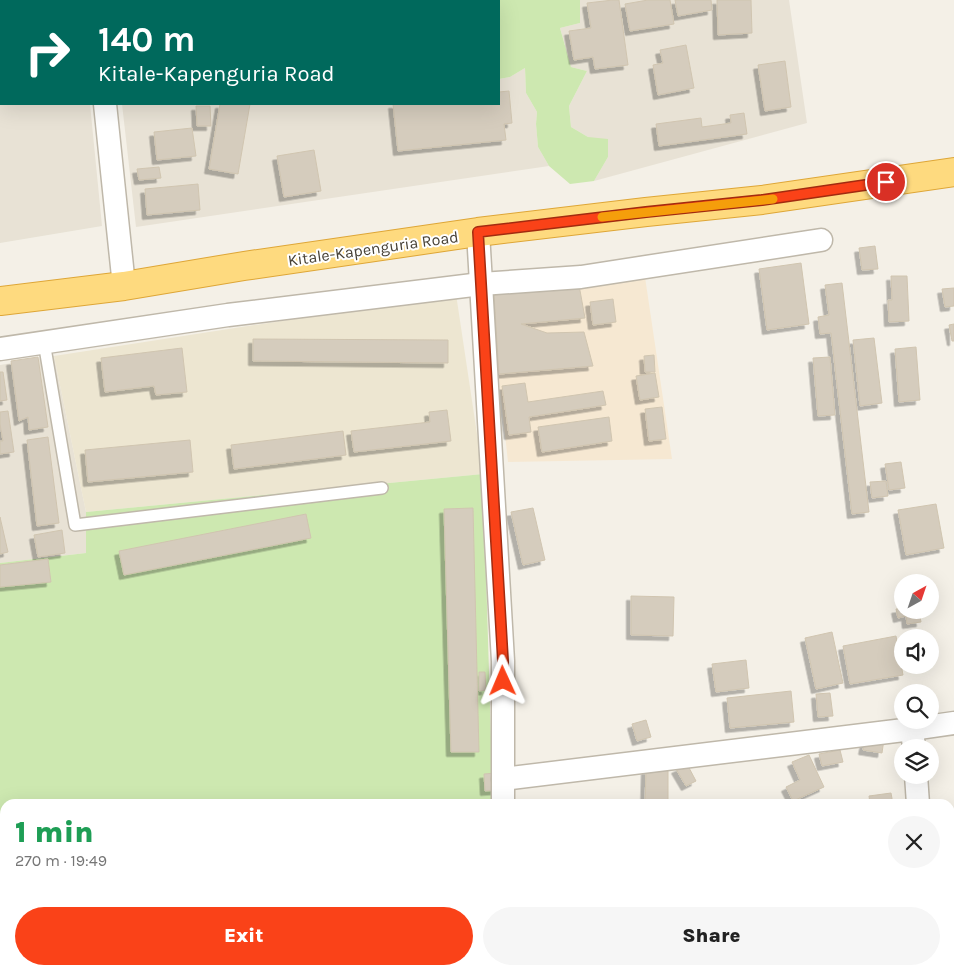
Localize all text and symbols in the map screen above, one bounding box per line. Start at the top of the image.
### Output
text: 140 m [98,19,196,60]
icon: right [15,20,80,85]
text: Kitale-Kapenguria Road [98,61,335,87]
pin [865,161,907,203]
icon: arrive [872,168,900,196]
street label: Kitale-Kapenguria Road [287,227,460,270]
north arrow [894,574,939,619]
map controls [894,574,939,784]
button: sound [894,629,939,674]
position arrow [476,654,528,706]
button: search [894,684,939,729]
button: layers [894,739,939,784]
text: 1 min [15,814,94,850]
button: close [888,816,940,868]
text: 270 m · 19:49 [15,851,107,870]
button: Exit [15,907,473,965]
button: Share [483,907,940,965]

